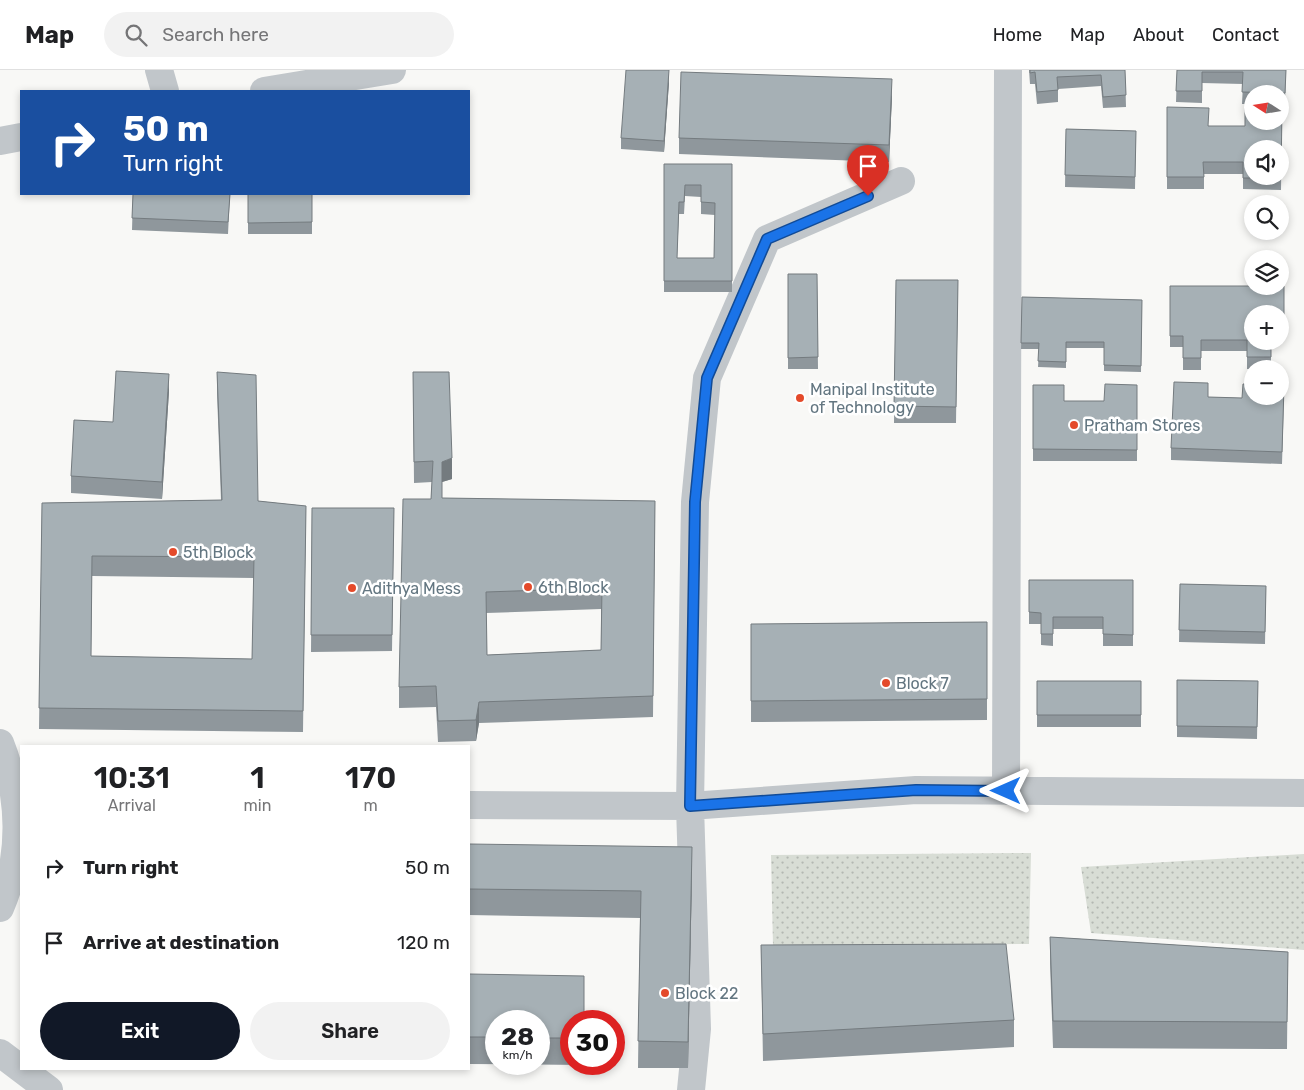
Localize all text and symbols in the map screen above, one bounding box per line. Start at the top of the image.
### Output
search box [104,12,454,57]
text: Map [25,21,74,49]
icon: search [122,21,150,49]
text: Search here [162,23,269,46]
text: Home [993,24,1042,46]
text: Map [1070,24,1105,46]
text: About [1133,24,1184,46]
text: Contact [1212,24,1279,46]
north arrow [1244,85,1289,130]
map controls [1244,85,1289,405]
text: 50 m [123,108,209,150]
icon: right [40,110,105,175]
button: sound [1244,140,1289,185]
pin [847,145,889,196]
text: Turn right [123,150,223,177]
icon: arrive [854,152,882,180]
button: search [1244,195,1289,240]
button: layers [1244,250,1289,295]
button: + [1244,305,1289,350]
button: − [1244,360,1289,405]
place label: Manipal Institute of Technology [810,380,935,417]
marker: Manipal Institute of Technology [794,392,806,404]
place label: Pratham Stores [1084,416,1200,435]
marker: Pratham Stores [1068,419,1080,431]
place label: 5th Block [183,543,254,562]
marker: 5th Block [167,546,179,558]
place label: 6th Block [538,578,609,597]
place label: Adithya Mess [362,579,461,598]
marker: 6th Block [522,581,534,593]
marker: Adithya Mess [346,582,358,594]
place label: Block 7 [896,674,949,693]
marker: Block 7 [880,677,892,689]
text: 10:31 [94,760,170,796]
text: 1 [250,760,265,796]
text: 170 [345,760,396,796]
position arrow [979,764,1031,816]
text: Arrival [108,796,156,815]
text: min [244,796,271,815]
text: m [364,796,378,815]
icon: right [40,854,68,882]
text: Turn right [83,856,178,879]
text: 50 m [405,856,450,879]
icon: arrive [40,929,68,957]
text: Arrive at destination [83,931,279,954]
text: 120 m [397,931,450,954]
place label: Block 22 [675,984,738,1003]
marker: Block 22 [659,987,671,999]
button: Exit [40,1002,240,1060]
button: Share [250,1002,450,1060]
speed limit sign: 30 [560,1010,625,1075]
text: 28 [501,1022,534,1051]
text: km/h [503,1048,532,1062]

